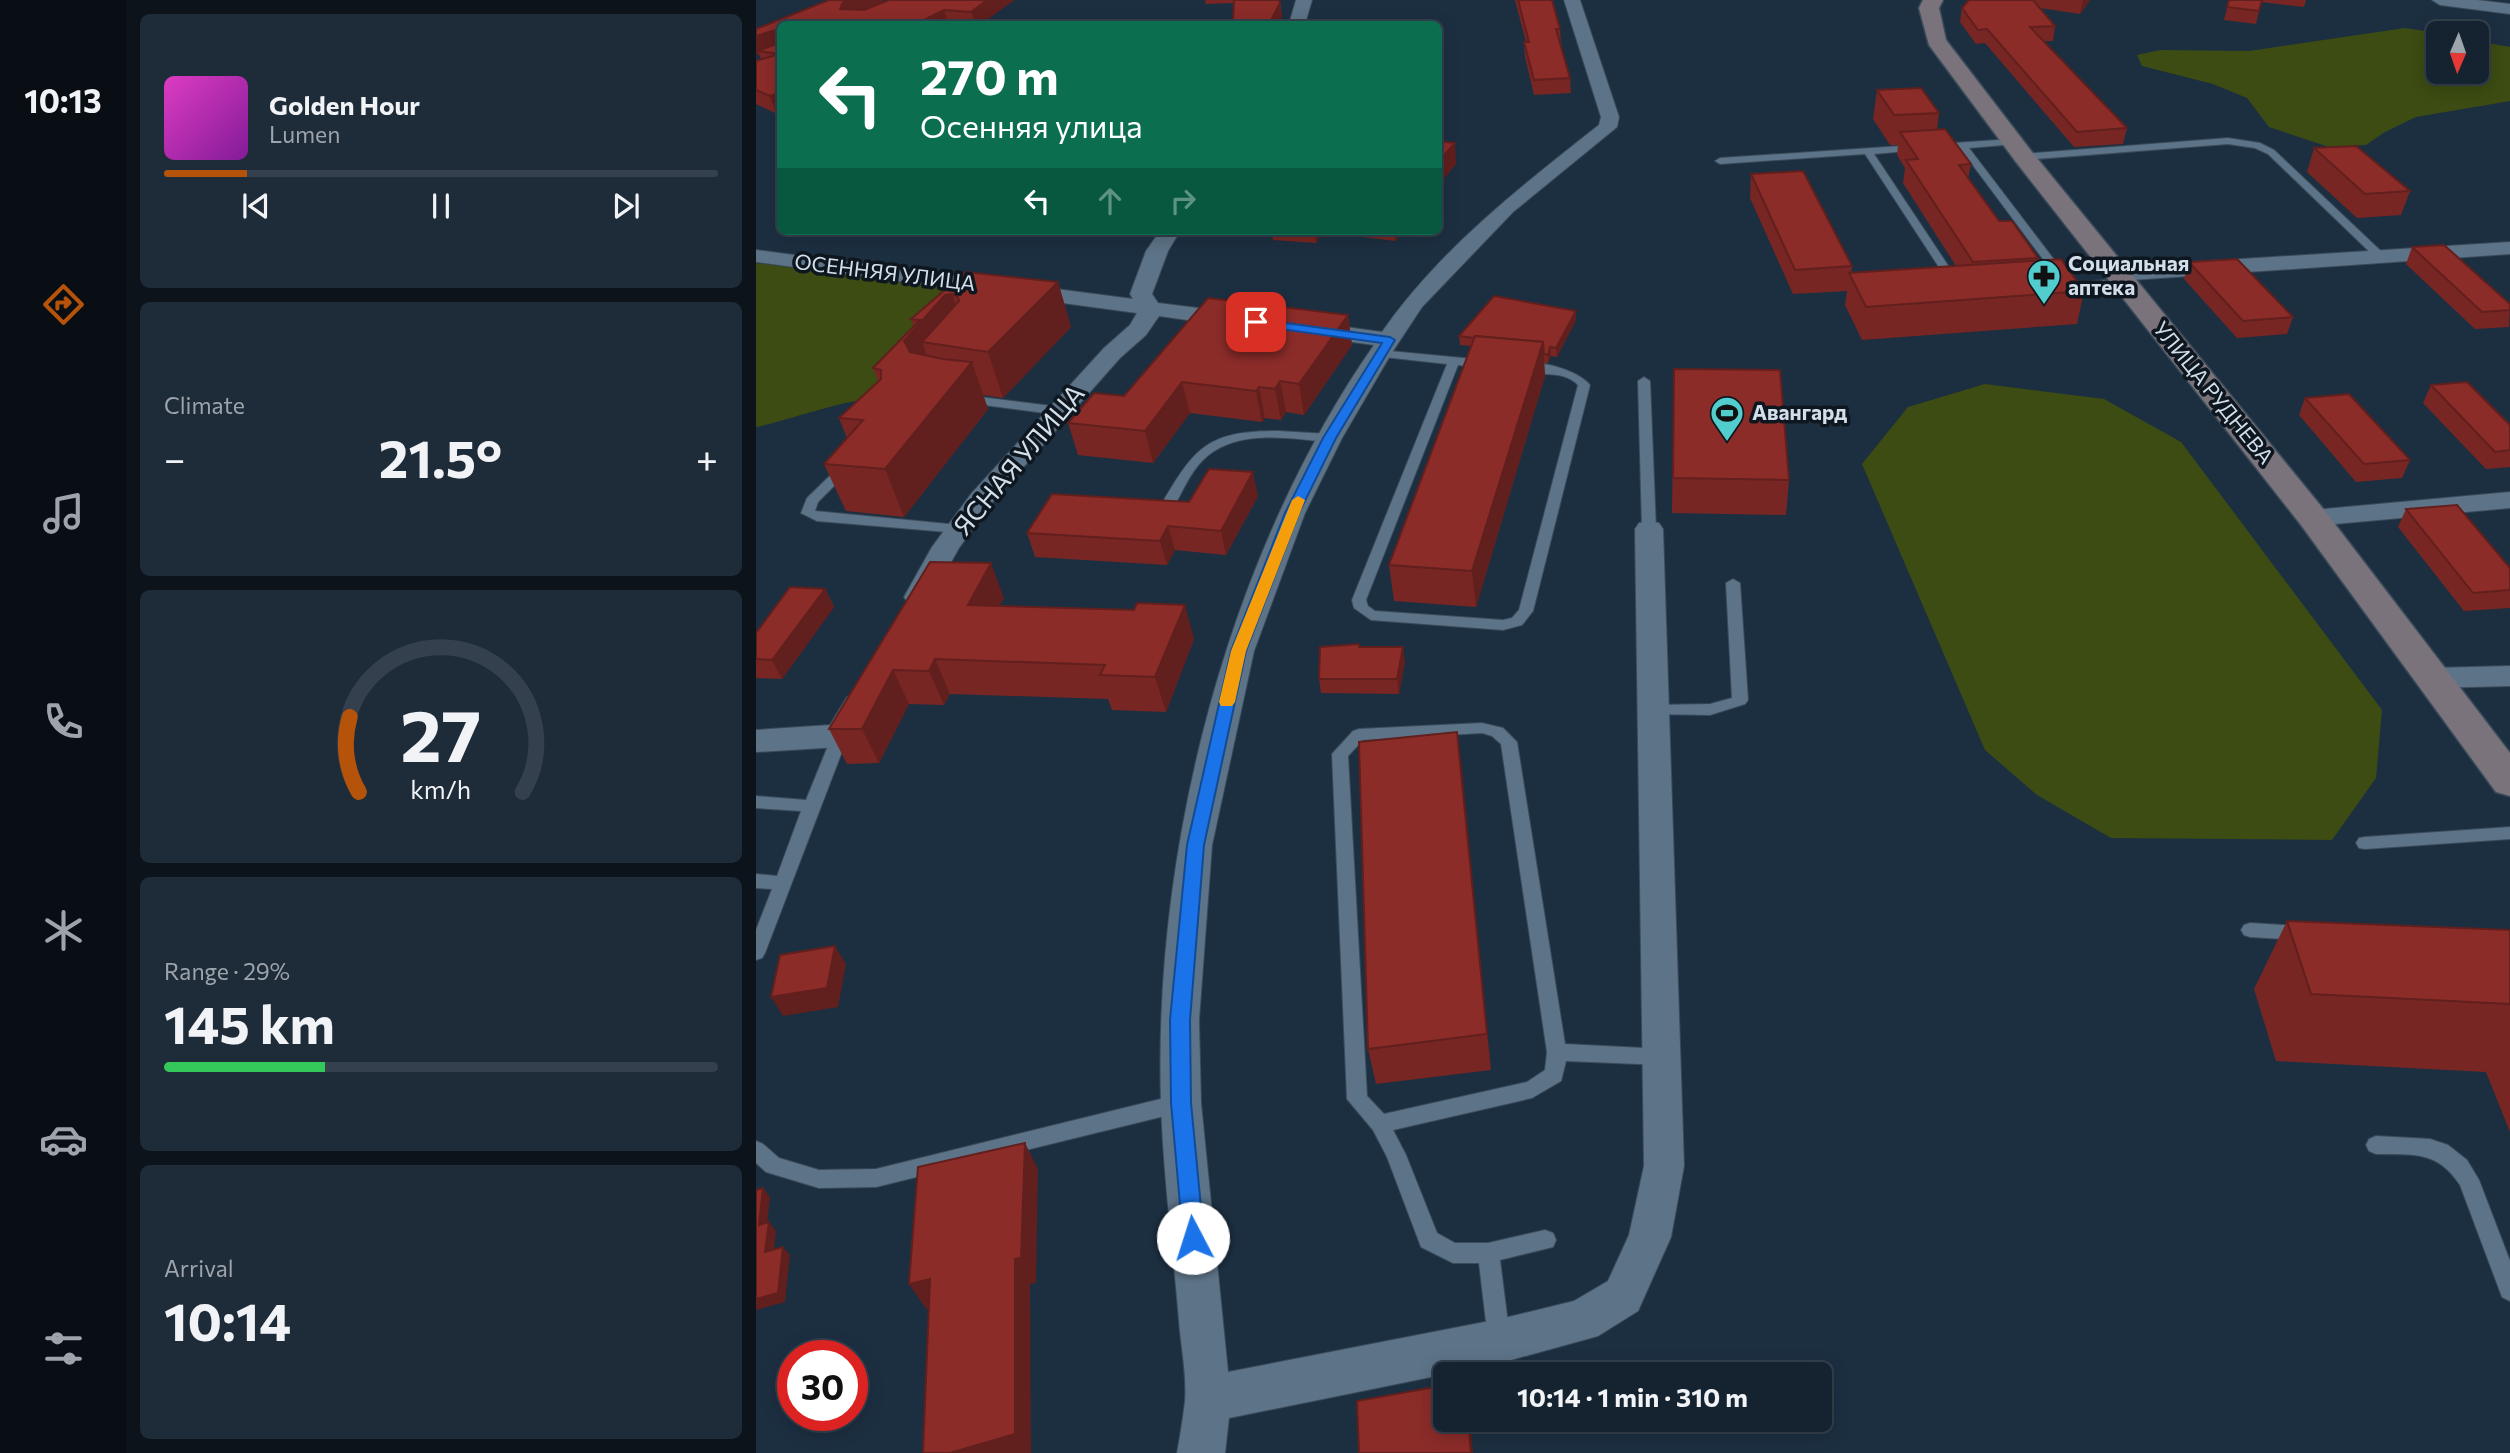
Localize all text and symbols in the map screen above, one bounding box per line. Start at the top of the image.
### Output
north arrow [2426,21,2488,84]
map controls [2426,21,2489,84]
text: 270 m [920,45,1059,105]
icon: left [805,49,896,140]
text: 10:13 [24,80,102,120]
text: Golden Hour [269,89,420,120]
text: Осенняя улица [920,105,1143,145]
text: Lumen [269,120,340,148]
icon: left [1018,182,1056,220]
icon: ahead [1091,182,1129,220]
icon: right [1164,182,1202,220]
icon: previous [237,187,275,225]
icon: pause [422,187,460,225]
icon: next [607,187,645,225]
street label: ОСЕННЯЯ УЛИЦА [793,248,977,295]
place label: Социальная аптека [2068,250,2189,299]
pharmacy icon: Социальная аптека [2025,257,2063,306]
icon: directions [39,280,88,329]
pin [1226,292,1286,352]
icon: arrive [1237,303,1275,341]
street label: УЛИЦА РУДНЕВА [2149,316,2279,468]
street label: ЯСНАЯ УЛИЦА [946,377,1090,541]
text: Climate [164,391,245,419]
sports icon: Авангард [1708,394,1746,443]
place label: Авангард [1752,399,1847,424]
text: 21.5° [379,425,502,489]
text: − [164,434,186,481]
text: + [696,434,718,481]
icon: music [39,489,88,538]
text: 27 [401,689,481,778]
icon: phone [39,697,88,746]
text: km/h [411,774,471,804]
icon: climate [39,906,88,955]
text: Range · 29% [164,957,290,985]
text: 145 km [164,991,335,1055]
icon: car [39,1115,88,1164]
position arrow [1156,1201,1230,1275]
text: Arrival [164,1254,234,1282]
text: 10:14 [164,1288,291,1352]
icon: filters [39,1324,88,1373]
speed limit sign: 30 [777,1340,868,1431]
text: 10:14 · 1 min · 310 m [1517,1381,1748,1412]

